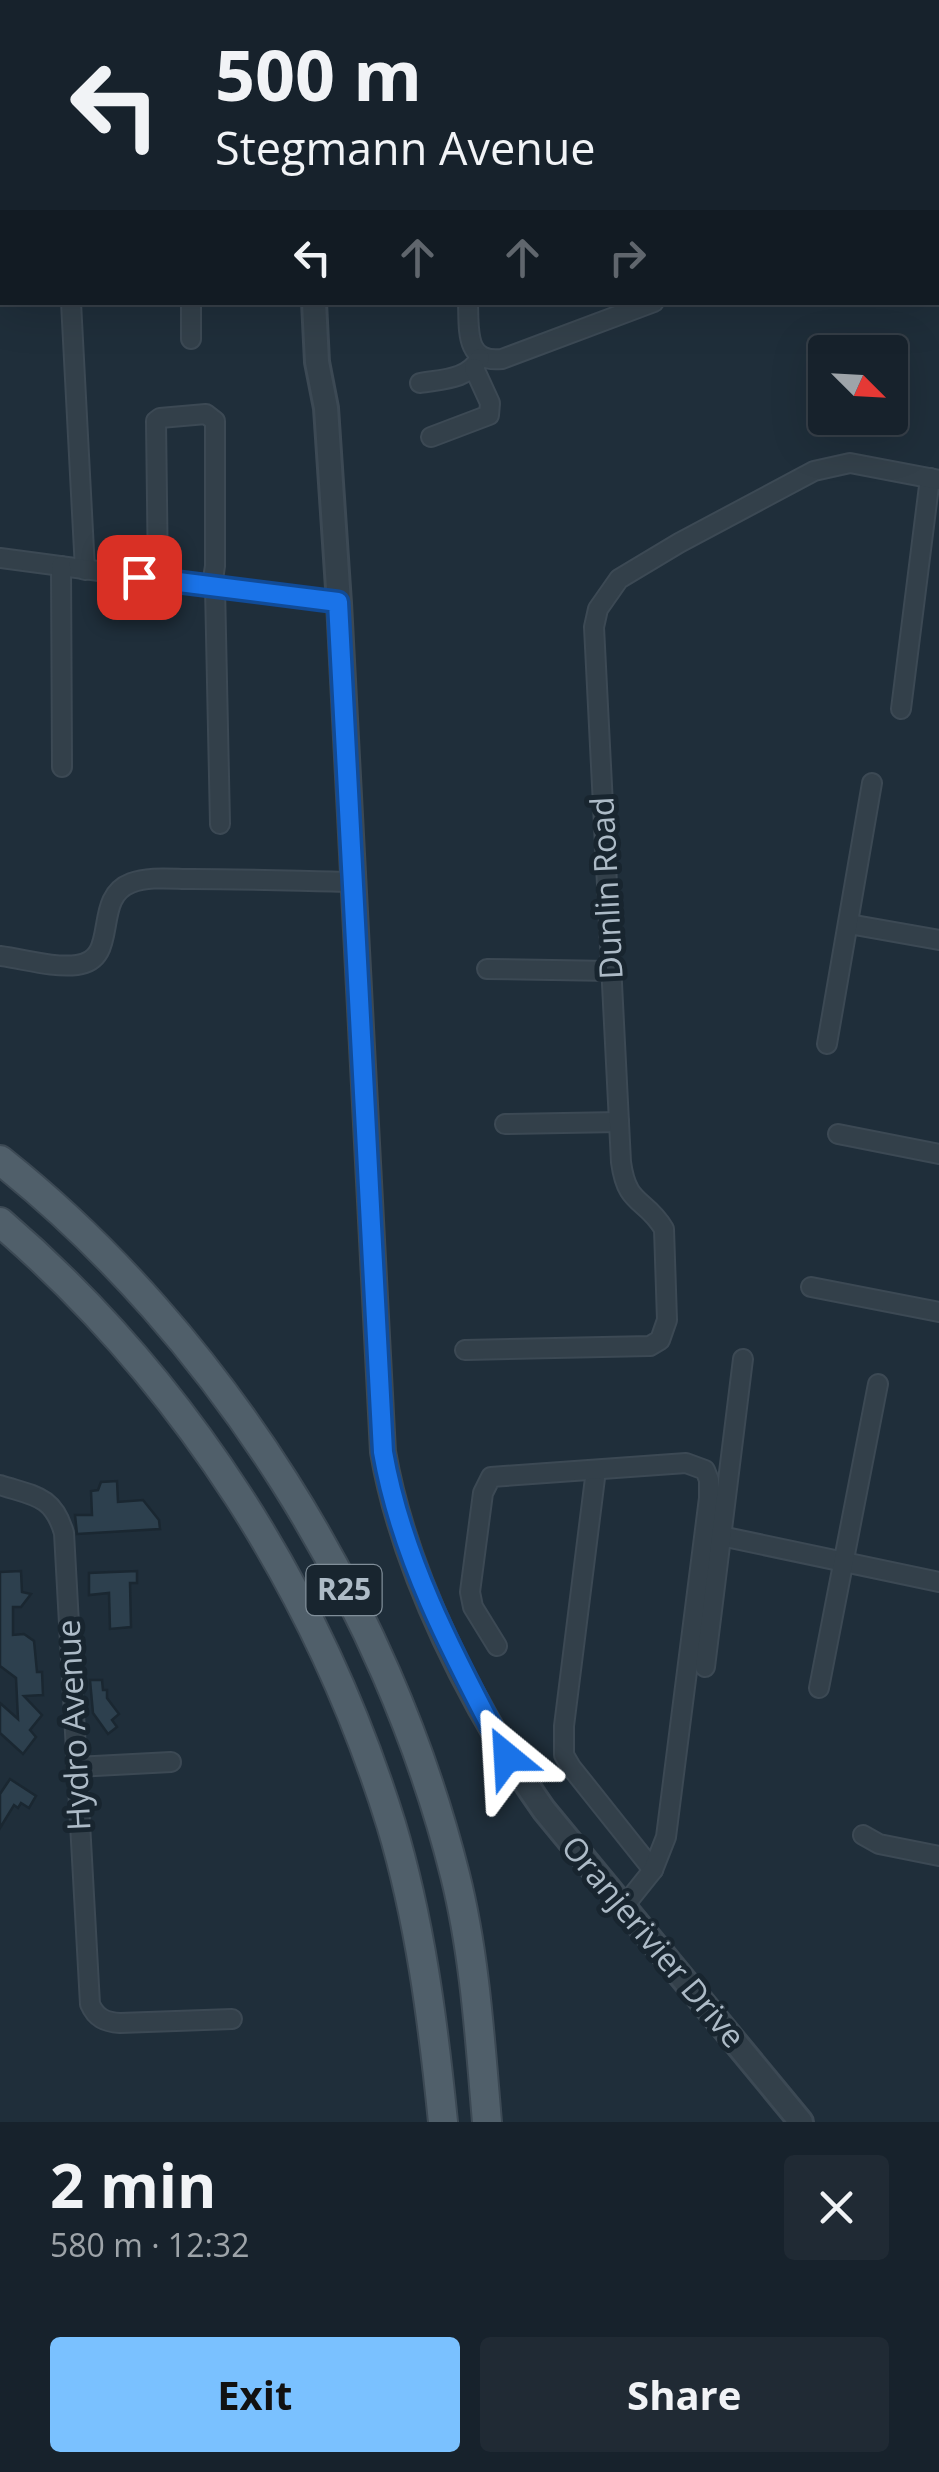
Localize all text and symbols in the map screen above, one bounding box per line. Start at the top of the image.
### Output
text: 500 m [215,26,422,122]
icon: left [50,40,180,170]
text: Stegmann Avenue [215,117,596,178]
icon: left [285,230,340,285]
icon: ahead [390,230,445,285]
icon: ahead [495,230,550,285]
icon: right [600,230,655,285]
north arrow [808,335,908,435]
map controls [808,335,908,435]
pin [97,535,182,620]
icon: arrive [112,550,167,605]
street label: Dunlin Road [579,796,632,981]
road number: R25 [306,1565,382,1615]
street label: Hydro Avenue [46,1618,100,1832]
position arrow [455,1705,559,1809]
street label: Oranjerivier Drive [553,1826,756,2056]
text: 2 min [50,2144,217,2226]
button: close [784,2155,889,2260]
text: 580 m · 12:32 [50,2223,249,2266]
button: Exit [50,2337,460,2452]
button: Share [480,2337,889,2452]

